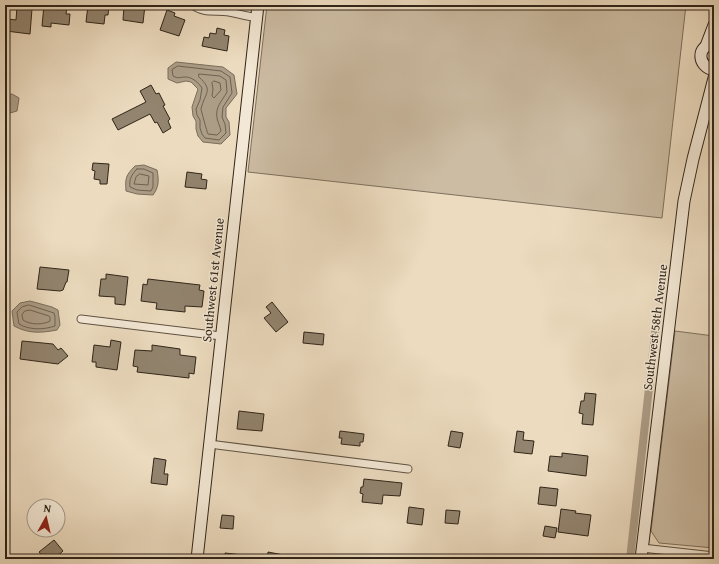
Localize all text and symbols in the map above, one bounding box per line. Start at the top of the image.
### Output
street label: Southwest 61st Avenue [197,217,229,343]
street label: Southwest 58th Avenue [638,263,672,391]
north arrow [26,498,66,538]
text: N [43,500,53,517]

